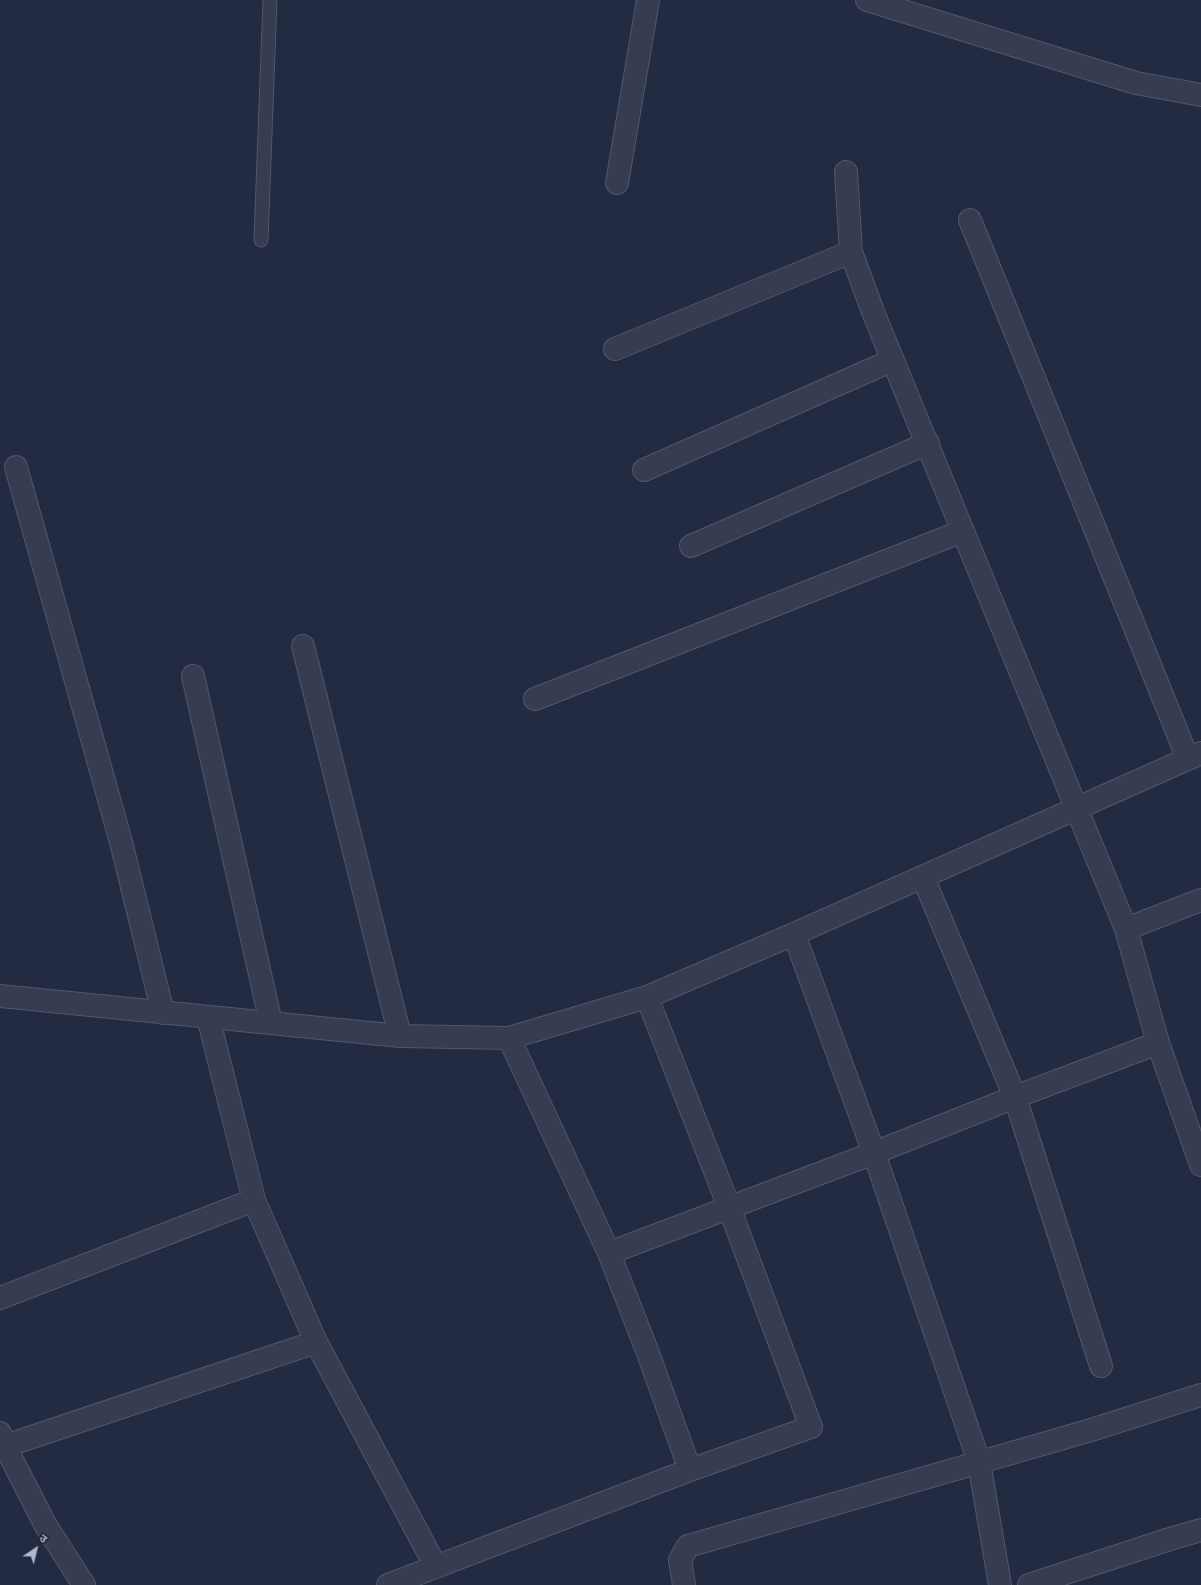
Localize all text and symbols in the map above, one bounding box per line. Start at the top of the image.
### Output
north arrow [16,1529,56,1569]
text: उ [37,1532,50,1546]

